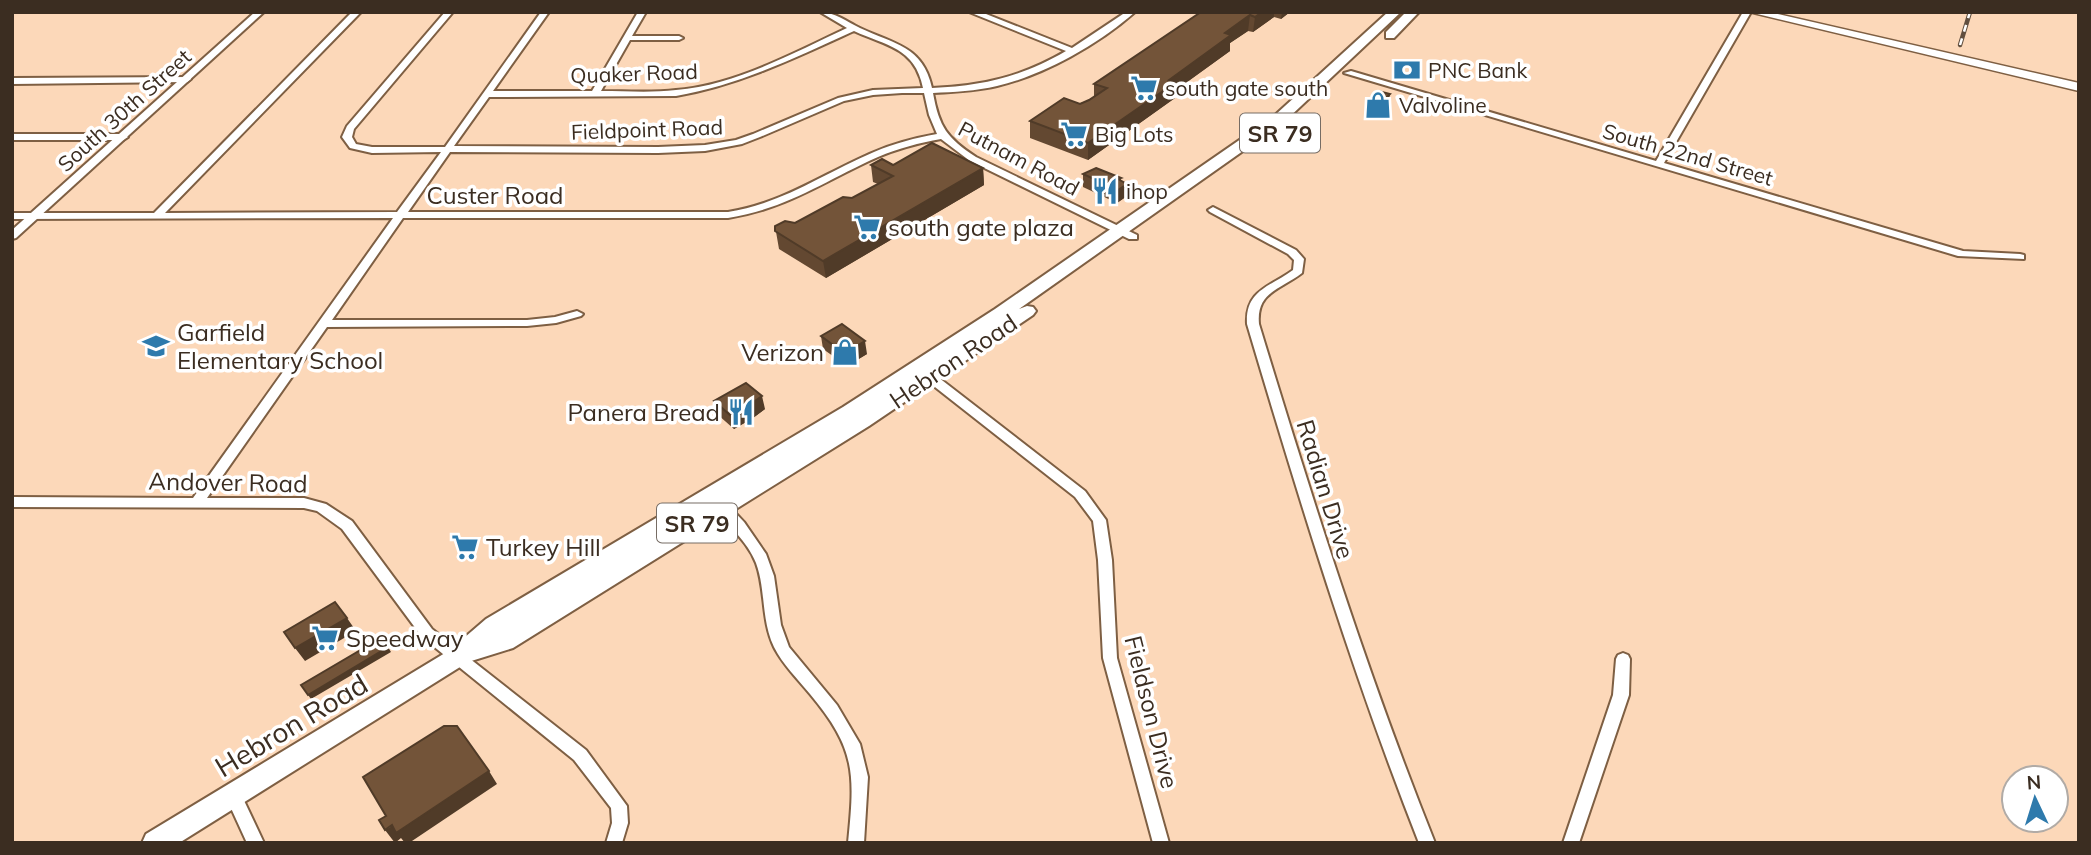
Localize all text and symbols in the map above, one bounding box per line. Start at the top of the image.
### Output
street label: South 30th Street [52,43,196,177]
bank icon: PNC Bank [1392,55,1422,85]
place label: PNC Bank [1428,57,1527,83]
street label: Quaker Road [570,58,698,88]
supermarket icon: south gate south [1129,73,1159,103]
place label: south gate south [1165,75,1328,101]
shop icon: Valvoline [1363,90,1393,120]
place label: Valvoline [1399,92,1487,118]
street label: Fieldpoint Road [571,113,723,145]
road number: SR 79 [1240,114,1320,152]
street label: Putnam Road [954,115,1084,201]
street label: South 22nd Street [1600,117,1776,191]
supermarket icon: Big Lots [1059,119,1089,149]
place label: Big Lots [1095,121,1173,147]
restaurant icon: ihop [1090,176,1120,206]
place label: ihop [1126,178,1168,204]
street label: Custer Road [427,180,563,210]
supermarket icon: south gate plaza [852,212,882,242]
place label: south gate plaza [888,212,1074,242]
street label: Hebron Road [884,307,1022,415]
place label: Garfield Elementary School [177,317,383,375]
school or university icon: Garfield Elementary School [141,331,171,361]
place label: Verizon [741,337,824,367]
shop icon: Verizon [830,337,860,367]
place label: Panera Bread [567,397,720,427]
restaurant icon: Panera Bread [726,397,756,427]
street label: Radian Drive [1291,416,1361,562]
street label: Andover Road [148,466,308,498]
road number: SR 79 [657,503,737,542]
supermarket icon: Turkey Hill [450,532,480,562]
place label: Turkey Hill [486,532,601,562]
supermarket icon: Speedway [310,623,340,653]
place label: Speedway [346,623,464,653]
street label: Fieldson Drive [1119,633,1185,791]
street label: Hebron Road [208,666,374,784]
north arrow [2000,764,2070,834]
text: N [2026,770,2042,795]

